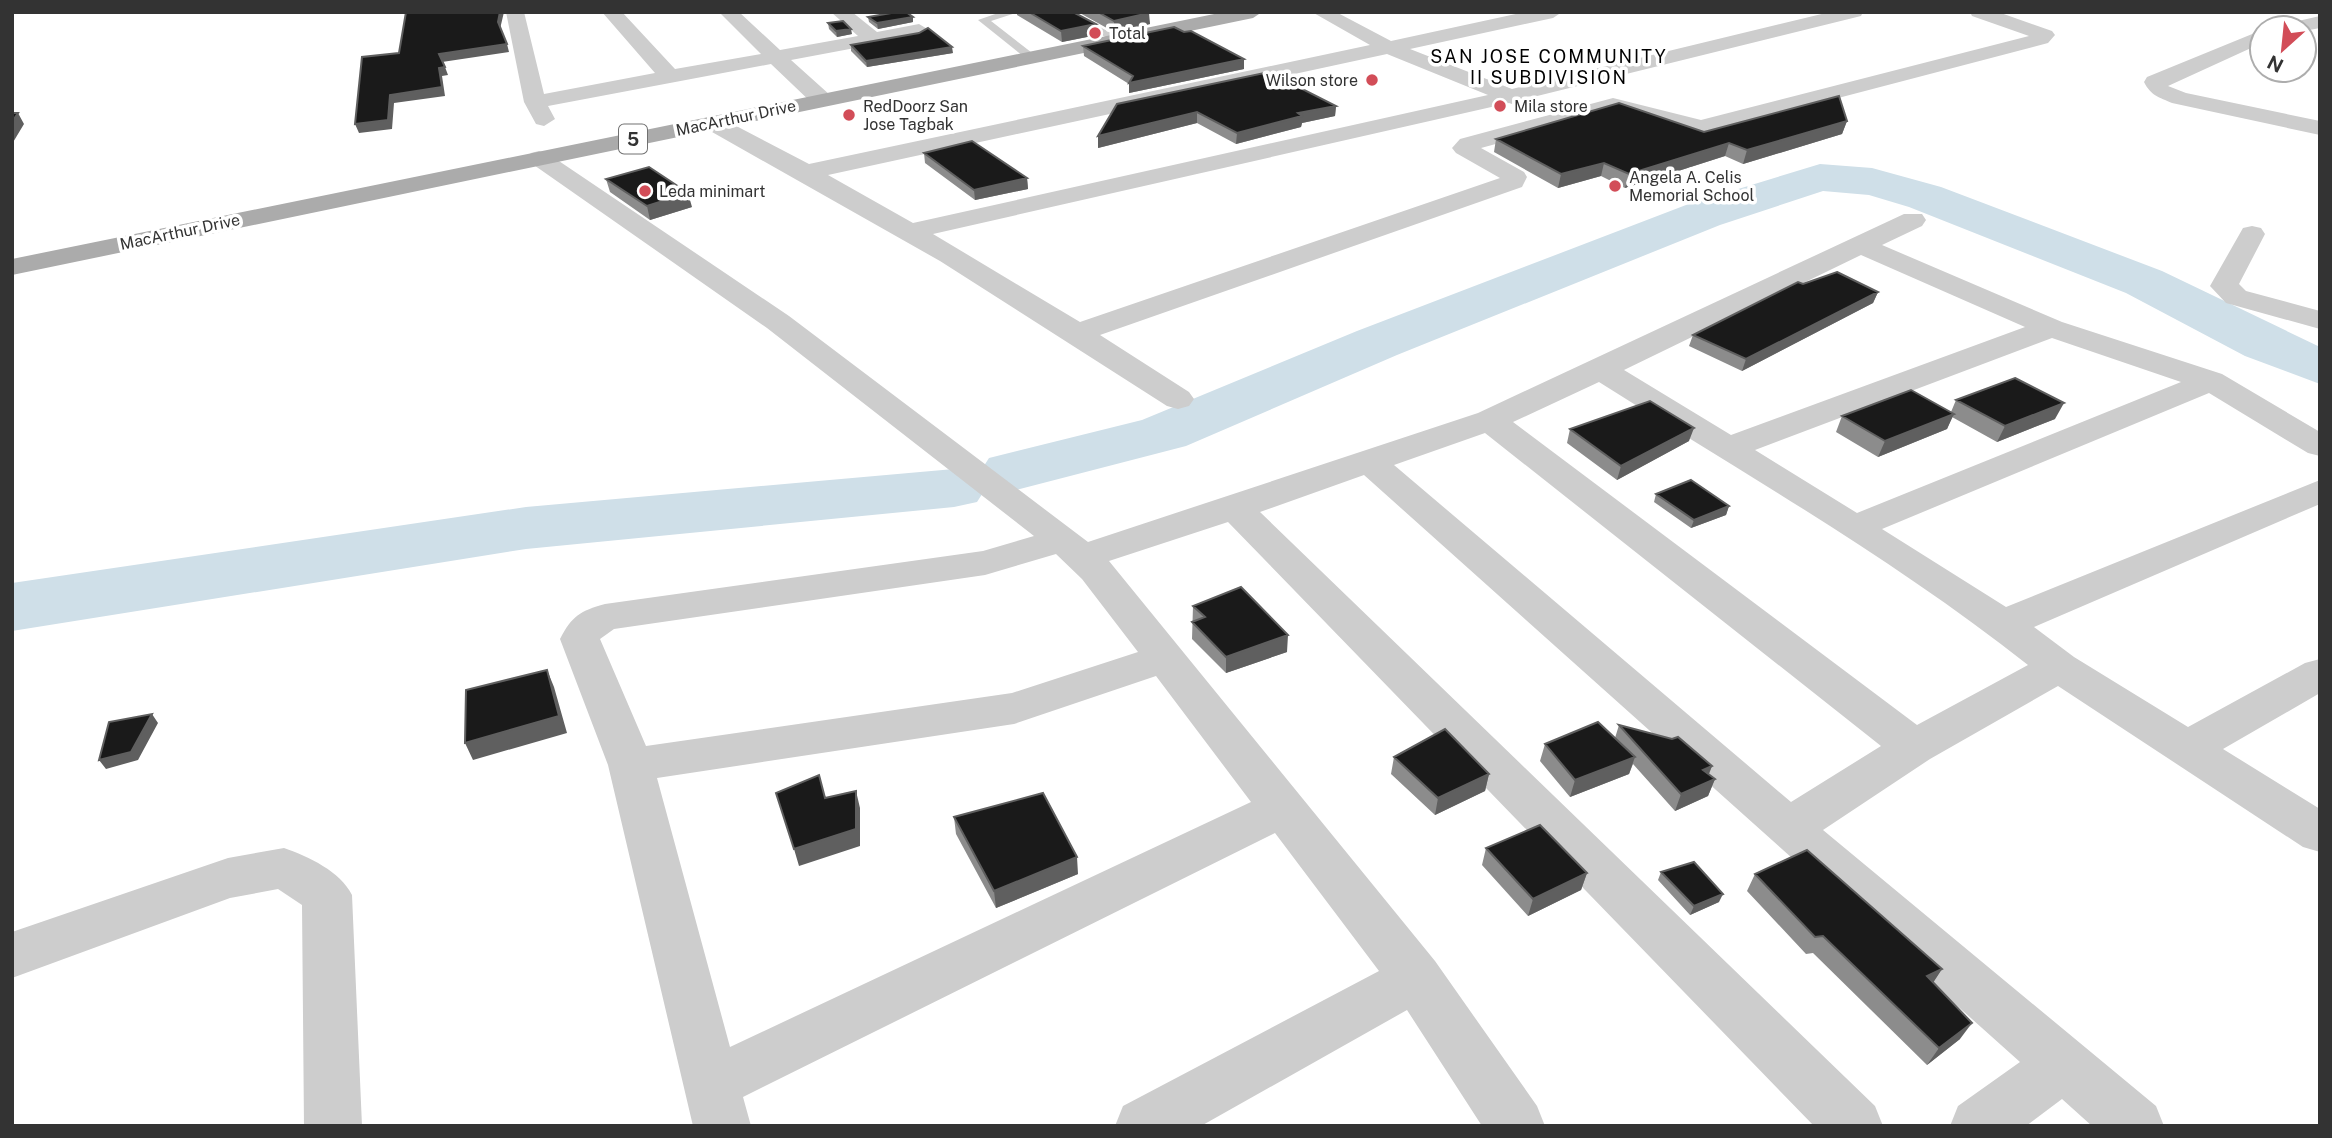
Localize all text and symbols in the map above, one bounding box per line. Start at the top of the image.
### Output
north arrow [2248,14,2318,84]
place label: Total [1109,24,1146,43]
marker: Total [1087,25,1103,41]
district label: SAN JOSE COMMUNITY II SUBDIVISION [1430,46,1668,88]
text: N [2264,51,2287,77]
place label: Wilson store [1266,71,1358,90]
marker: Wilson store [1364,72,1380,88]
street label: MacArthur Drive [674,96,798,140]
place label: RedDoorz San Jose Tagbak [863,97,968,134]
place label: Mila store [1514,97,1588,116]
marker: Mila store [1492,98,1508,114]
marker: RedDoorz San Jose Tagbak [841,107,857,123]
road number: 5 [619,124,647,154]
place label: Angela A. Celis Memorial School [1629,168,1754,205]
marker: Angela A. Celis Memorial School [1607,178,1623,194]
place label: Leda minimart [659,182,765,201]
marker: Leda minimart [637,183,653,199]
street label: MacArthur Drive [118,210,242,254]

